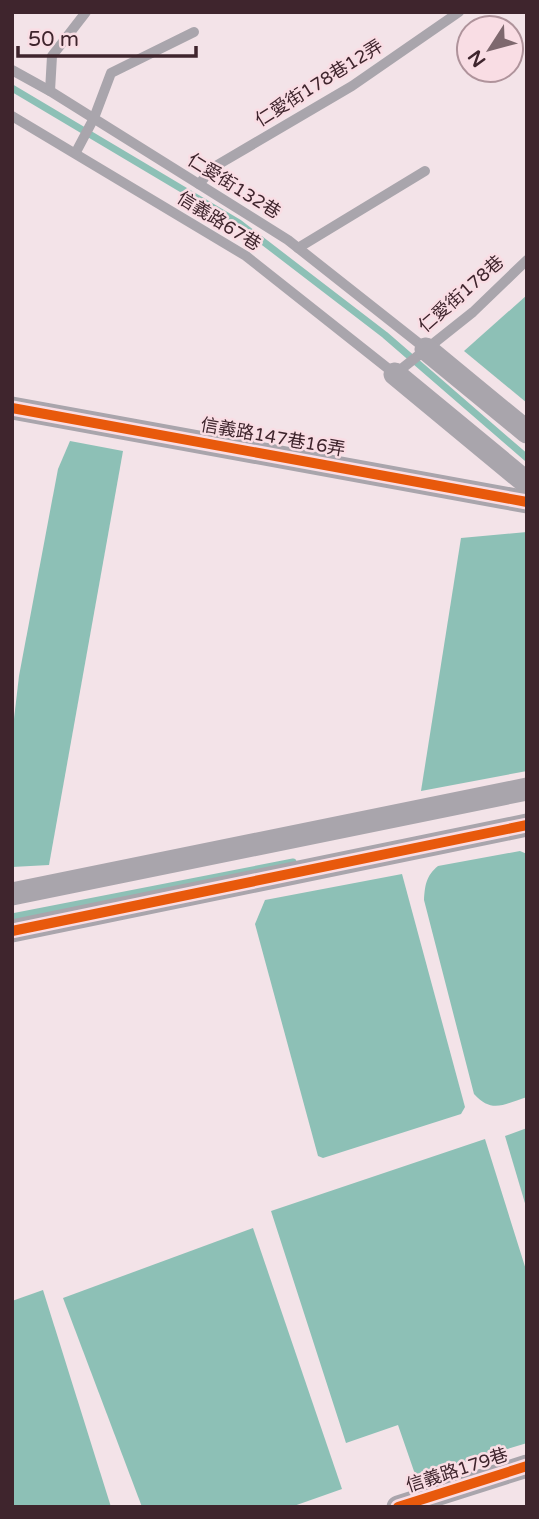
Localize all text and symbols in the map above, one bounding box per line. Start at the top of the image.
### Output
scale bar [18,14,196,58]
north arrow [455,14,525,84]
text: 50 m [28,27,79,52]
street label: 仁愛街178巷12弄 [251,35,387,131]
text: N [464,46,490,71]
street label: 仁愛街132巷 [183,149,285,223]
street label: 信義路67巷 [173,187,265,255]
street label: 仁愛街178巷 [414,251,508,337]
street label: 信義路147巷16弄 [199,413,347,461]
street label: 信義路179巷 [403,1443,511,1497]

